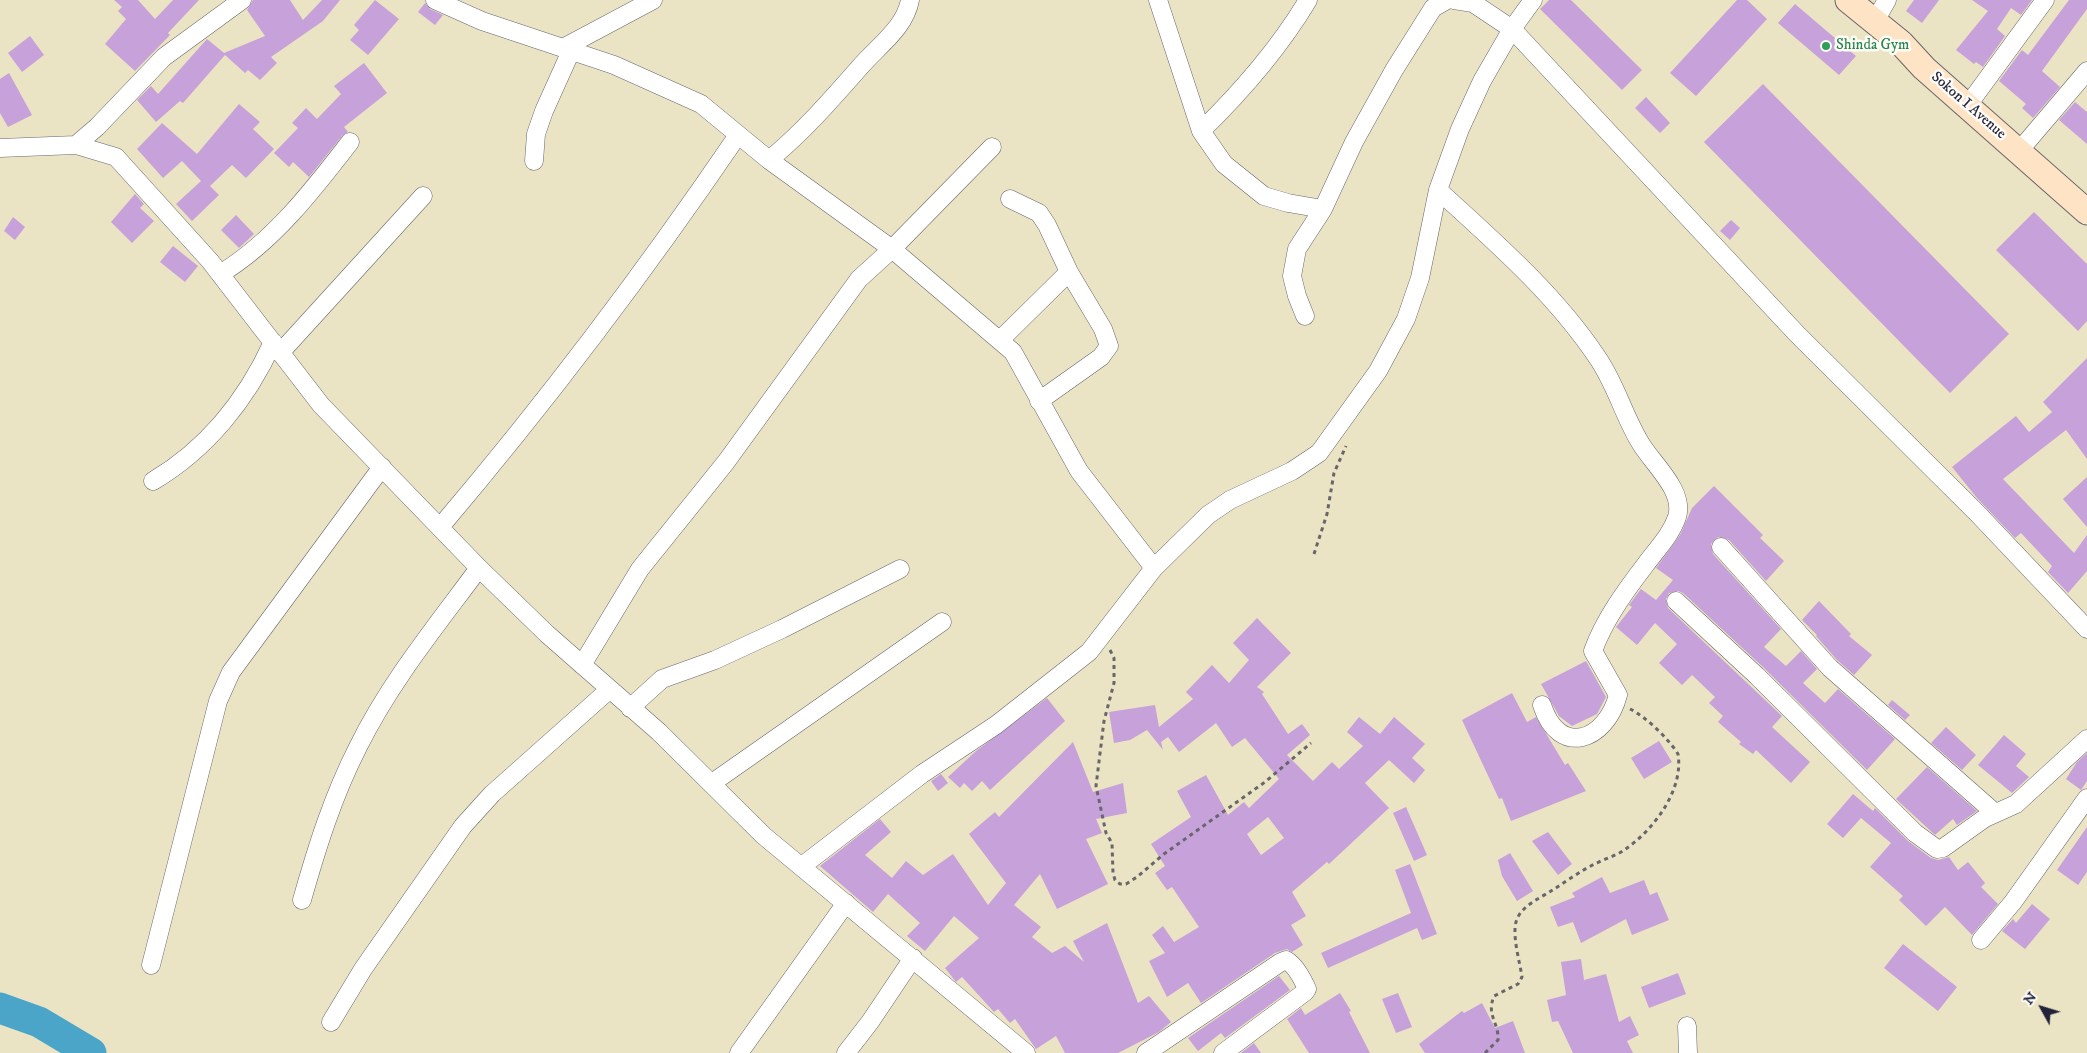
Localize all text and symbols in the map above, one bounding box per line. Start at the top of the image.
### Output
place label: Shinda Gym [1836,37,1909,55]
marker: Shinda Gym [1820,40,1832,52]
street label: Sokon I Avenue [1927,69,2009,143]
north arrow [2017,983,2067,1033]
text: N [2020,988,2041,1009]

